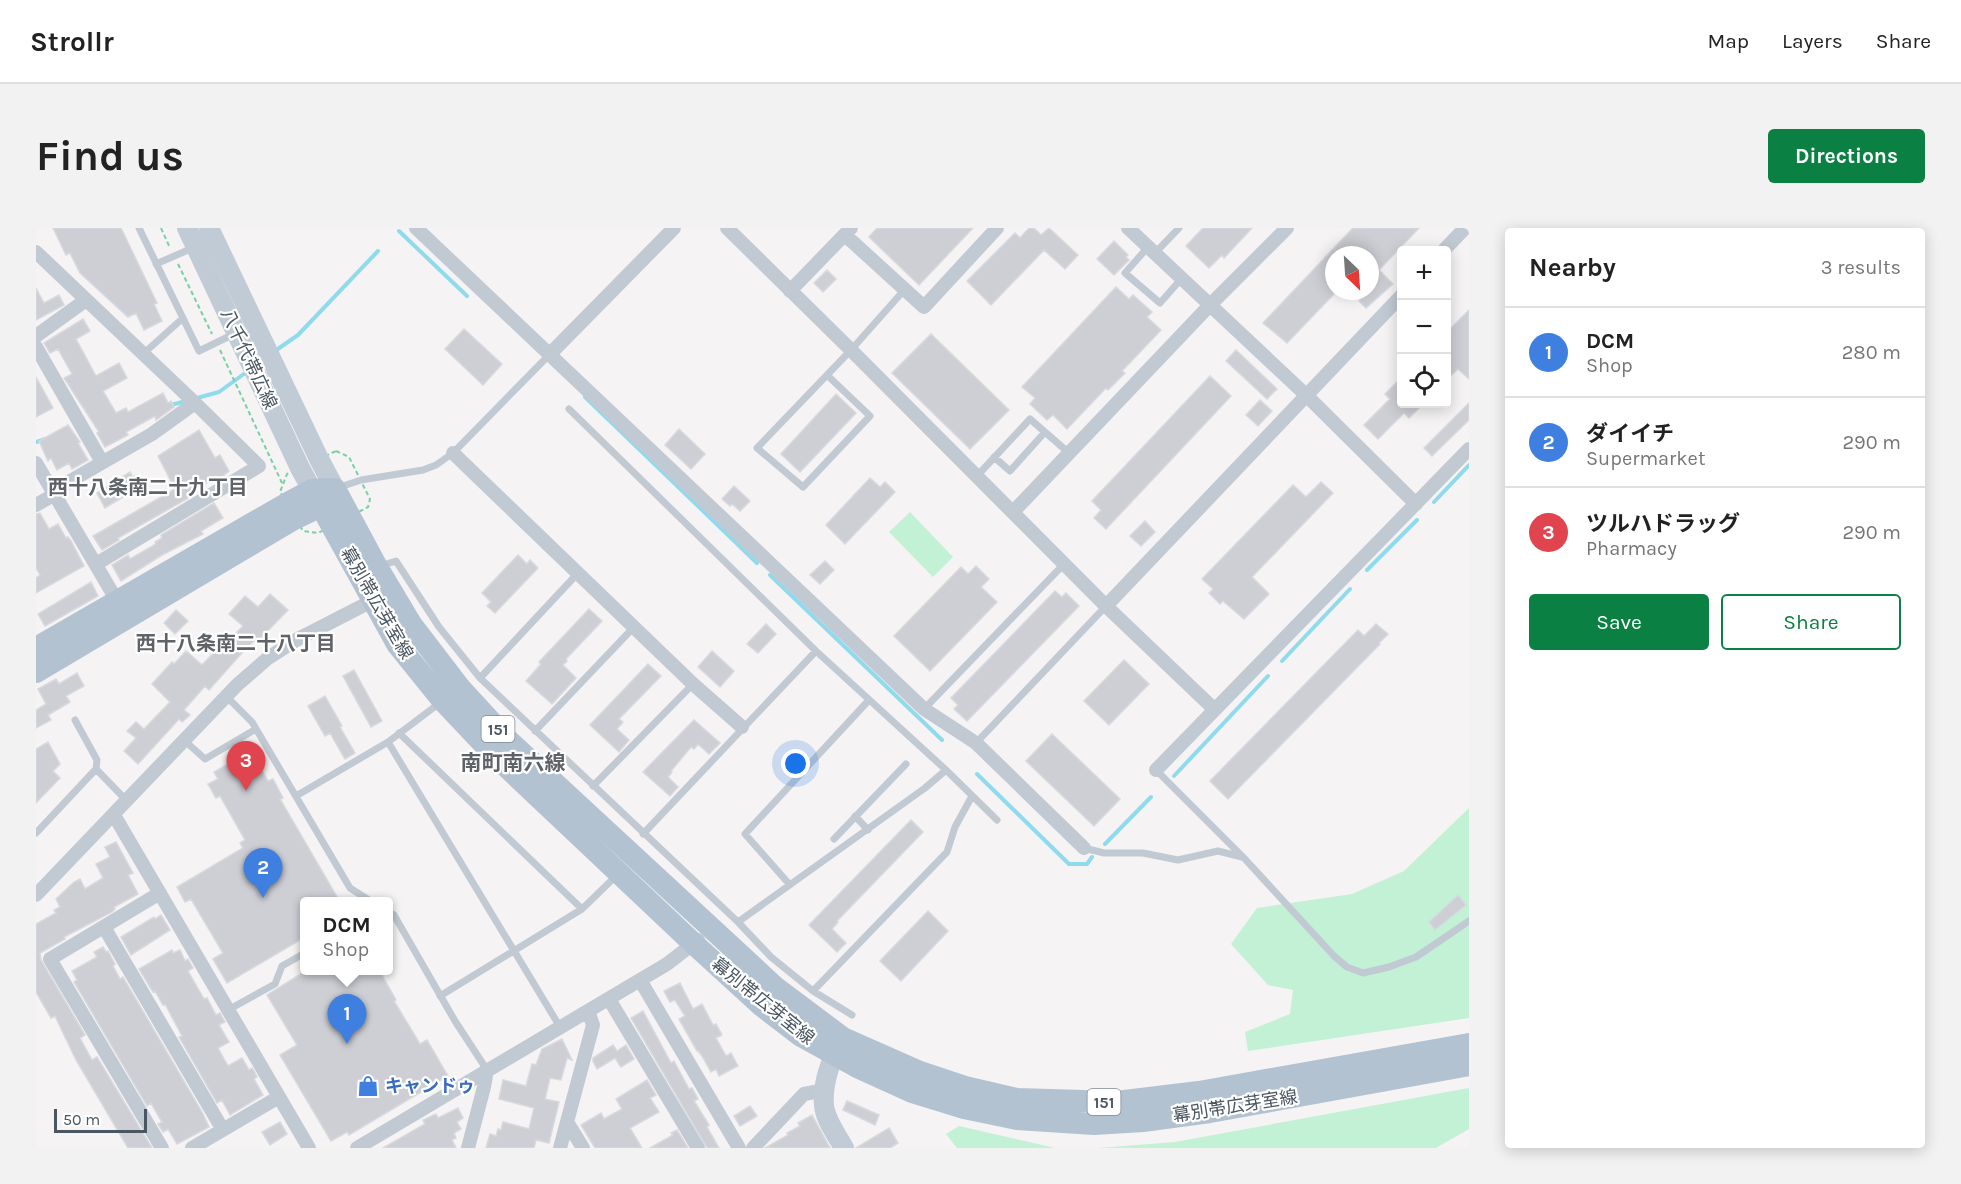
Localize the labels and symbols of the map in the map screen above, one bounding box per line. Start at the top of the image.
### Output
north arrow [1325,246,1379,300]
street label: 八千代帯広線 [216,305,282,413]
district label: 西十八条南二十九丁目 [48,476,248,499]
street label: 幕別帯広芽室線 [336,543,418,663]
district label: 西十八条南二十八丁目 [136,632,336,655]
road number: 151 [482,716,514,742]
pin: 3 [226,742,266,791]
your location [781,749,810,778]
district label: 南町南六線 [461,751,566,775]
pin: 2 [244,848,282,898]
street label: 幕別帯広芽室線 [707,953,819,1049]
pin: 1 [328,994,366,1044]
shop icon: キャンドゥ [356,1074,380,1098]
place label: キャンドゥ [385,1075,475,1097]
street label: 幕別帯広芽室線 [1171,1085,1299,1127]
road number: 151 [1088,1089,1120,1115]
scale bar [54,1106,147,1134]

